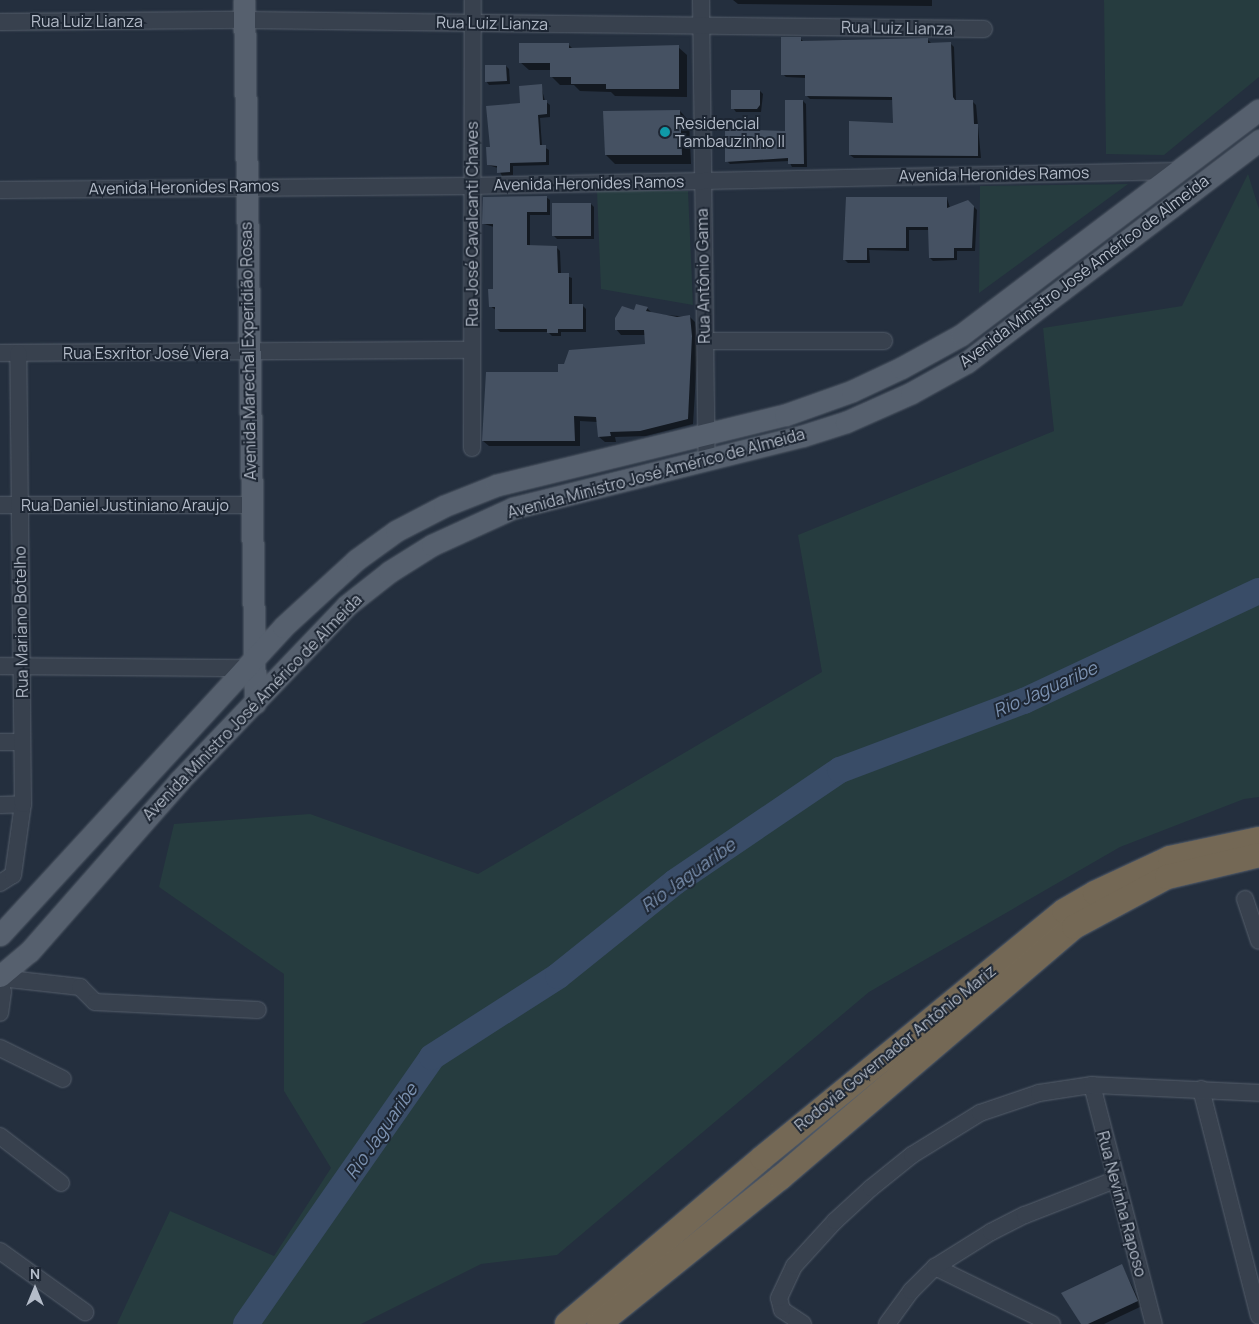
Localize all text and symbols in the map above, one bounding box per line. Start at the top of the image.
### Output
street label: Rua Luiz Lianza [31,11,143,31]
street label: Rua Luiz Lianza [436,12,548,34]
street label: Rua Luiz Lianza [841,17,953,39]
place label: Residencial Tambauzinho II [675,113,785,151]
street label: Rua José Cavalcanti Chaves [462,121,482,327]
marker: Residencial Tambauzinho II [659,126,671,138]
street label: Avenida Heronides Ramos [899,163,1089,185]
street label: Avenida Ministro José Américo de Almeida [956,171,1212,371]
street label: Avenida Heronides Ramos [494,172,684,194]
street label: Avenida Heronides Ramos [89,176,279,198]
street label: Rua Antônio Gama [692,208,714,344]
street label: Avenida Marechal Experidião Rosas [236,222,260,480]
street label: Rua Esxritor José Viera [63,343,229,363]
street label: Avenida Ministro José Américo de Almeida [505,424,807,522]
street label: Rua Daniel Justiniano Araujo [21,495,229,515]
street label: Rua Mariano Botelho [10,546,32,698]
street label: Avenida Ministro José Américo de Almeida [138,590,366,824]
water label: Rio Jaguaribe [990,656,1100,722]
water label: Rio Jaguaribe [637,834,739,916]
street label: Rodovia Governador Antônio Mariz [791,961,999,1135]
water label: Rio Jaguaribe [340,1079,422,1183]
street label: Rua Nevinha Raposo [1093,1129,1151,1279]
north arrow [10,1264,60,1314]
text: N [30,1264,40,1283]

